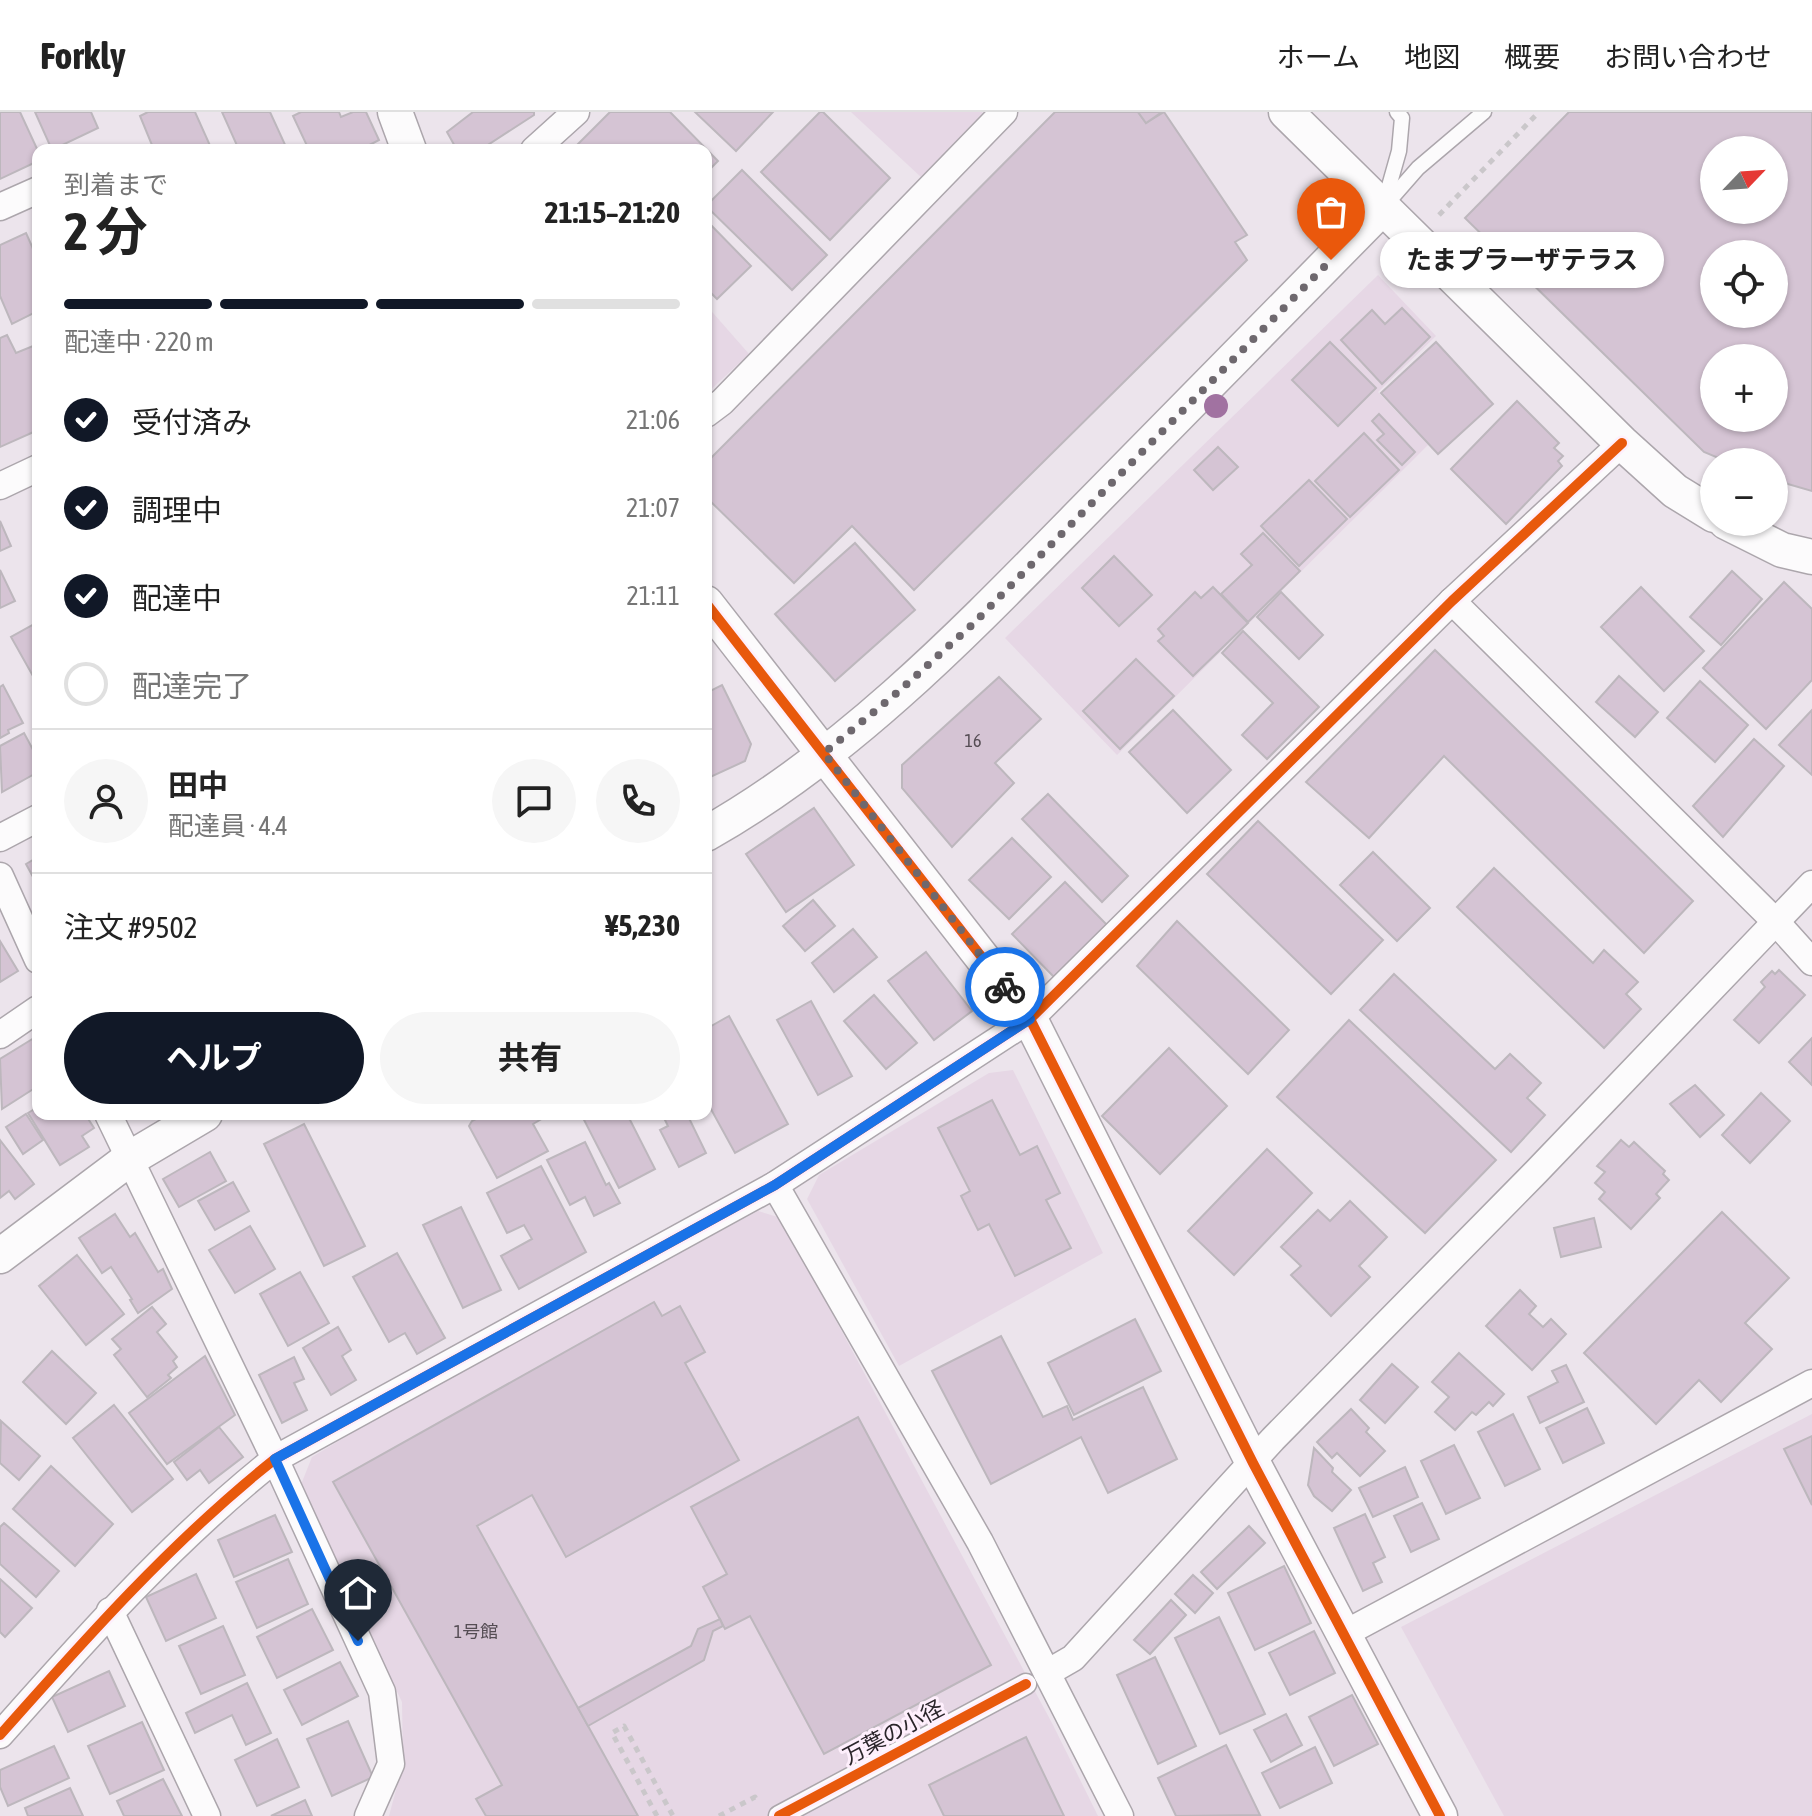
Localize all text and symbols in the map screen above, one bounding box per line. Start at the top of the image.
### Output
text: Forkly [40,34,126,77]
text: ホーム [1277,41,1360,73]
text: 地図 [1404,41,1460,73]
text: 概要 [1504,41,1560,73]
text: お問い合わせ [1604,41,1772,73]
north arrow [1700,136,1788,224]
map controls [1700,136,1788,536]
text: 到着まで [64,170,168,200]
pin [1297,178,1365,260]
icon: bag [1309,190,1353,234]
text: 21:15–21:20 [545,195,680,229]
text: 2 分 [64,201,148,261]
callout: たまプラーザテラス [1379,232,1663,288]
button: locate [1700,240,1788,328]
text: たまプラーザテラス [1406,245,1638,275]
text: 配達中 · 220 m [64,327,214,357]
button: + [1700,344,1788,432]
icon: check [64,398,108,442]
text: 受付済み [132,405,252,439]
text: 21:06 [626,405,680,435]
button: − [1700,448,1788,536]
icon: check [64,486,108,530]
text: 調理中 [132,493,222,527]
text: 21:07 [626,493,680,523]
icon: check [64,574,108,618]
text: 配達中 [132,581,222,615]
text: 21:11 [626,581,680,611]
text: 配達完了 [132,669,252,703]
house number: 16 [965,730,981,751]
button: person [64,759,148,843]
button: chat [492,759,576,843]
button: phone [596,759,680,843]
text: 田中 [168,768,228,802]
text: 配達員 · 4.4 [168,811,288,841]
text: ¥5,230 [605,908,680,942]
text: 注文 #9502 [64,910,198,944]
courier [965,947,1045,1027]
icon: bike [983,965,1027,1009]
button: ヘルプ [64,1012,364,1104]
button: 共有 [380,1012,680,1104]
pin [324,1559,392,1641]
icon: home [336,1571,380,1615]
house number: 1号館 [454,1621,498,1642]
street label: 万葉の小径 [838,1695,948,1769]

